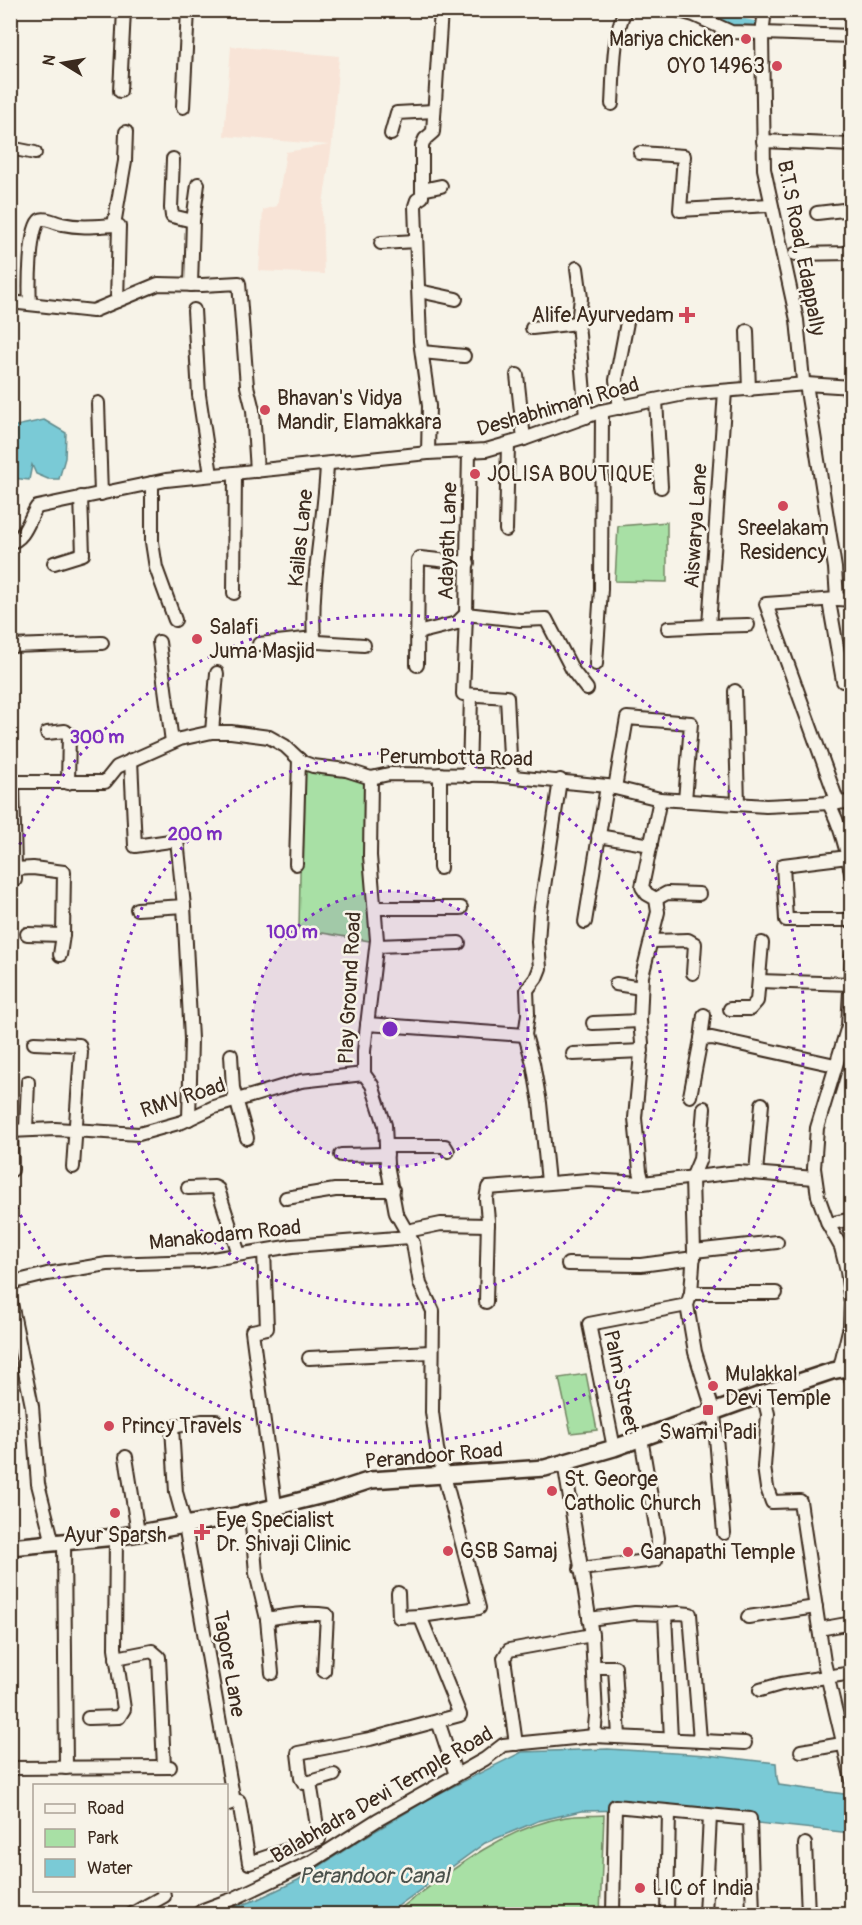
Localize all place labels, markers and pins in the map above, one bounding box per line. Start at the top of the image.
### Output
place label: Mariya chicken [609,26,734,53]
marker: Mariya chicken [739,32,753,46]
place label: OYO 14963 [666,53,765,80]
marker: OYO 14963 [770,59,784,73]
place label: Alife Ayurvedam [531,302,674,329]
marker: Alife Ayurvedam [678,306,696,324]
place label: Bhavan's Vidya Mandir, Elamakkara [277,385,442,436]
marker: Bhavan's Vidya Mandir, Elamakkara [258,403,272,417]
place label: JOLISA BOUTIQUE [487,461,653,488]
marker: JOLISA BOUTIQUE [468,467,482,481]
marker: Sreelakam Residency [776,499,790,513]
place label: Sreelakam Residency [737,515,829,566]
place label: Salafi Juma Masjid [209,614,315,665]
marker: Salafi Juma Masjid [190,632,204,646]
centre of rings [380,1019,400,1039]
place label: Mulakkal Devi Temple [725,1361,831,1412]
marker: Mulakkal Devi Temple [706,1379,720,1393]
marker: Swami Padi [701,1403,715,1417]
place label: Princy Travels [121,1413,242,1440]
marker: Princy Travels [102,1419,116,1433]
place label: Swami Padi [659,1419,757,1446]
place label: St. George Catholic Church [564,1466,701,1517]
marker: St. George Catholic Church [545,1484,559,1498]
marker: Ayur Sparsh [108,1506,122,1520]
place label: Eye Specialist Dr. Shivaji Clinic [216,1507,351,1558]
place label: Ayur Sparsh [63,1522,167,1549]
marker: Eye Specialist Dr. Shivaji Clinic [193,1523,211,1541]
place label: GSB Samaj [460,1538,558,1565]
place label: Ganapathi Temple [640,1539,796,1566]
marker: GSB Samaj [441,1544,455,1558]
marker: Ganapathi Temple [621,1545,635,1559]
place label: LIC of India [652,1875,753,1902]
marker: LIC of India [633,1881,647,1895]

